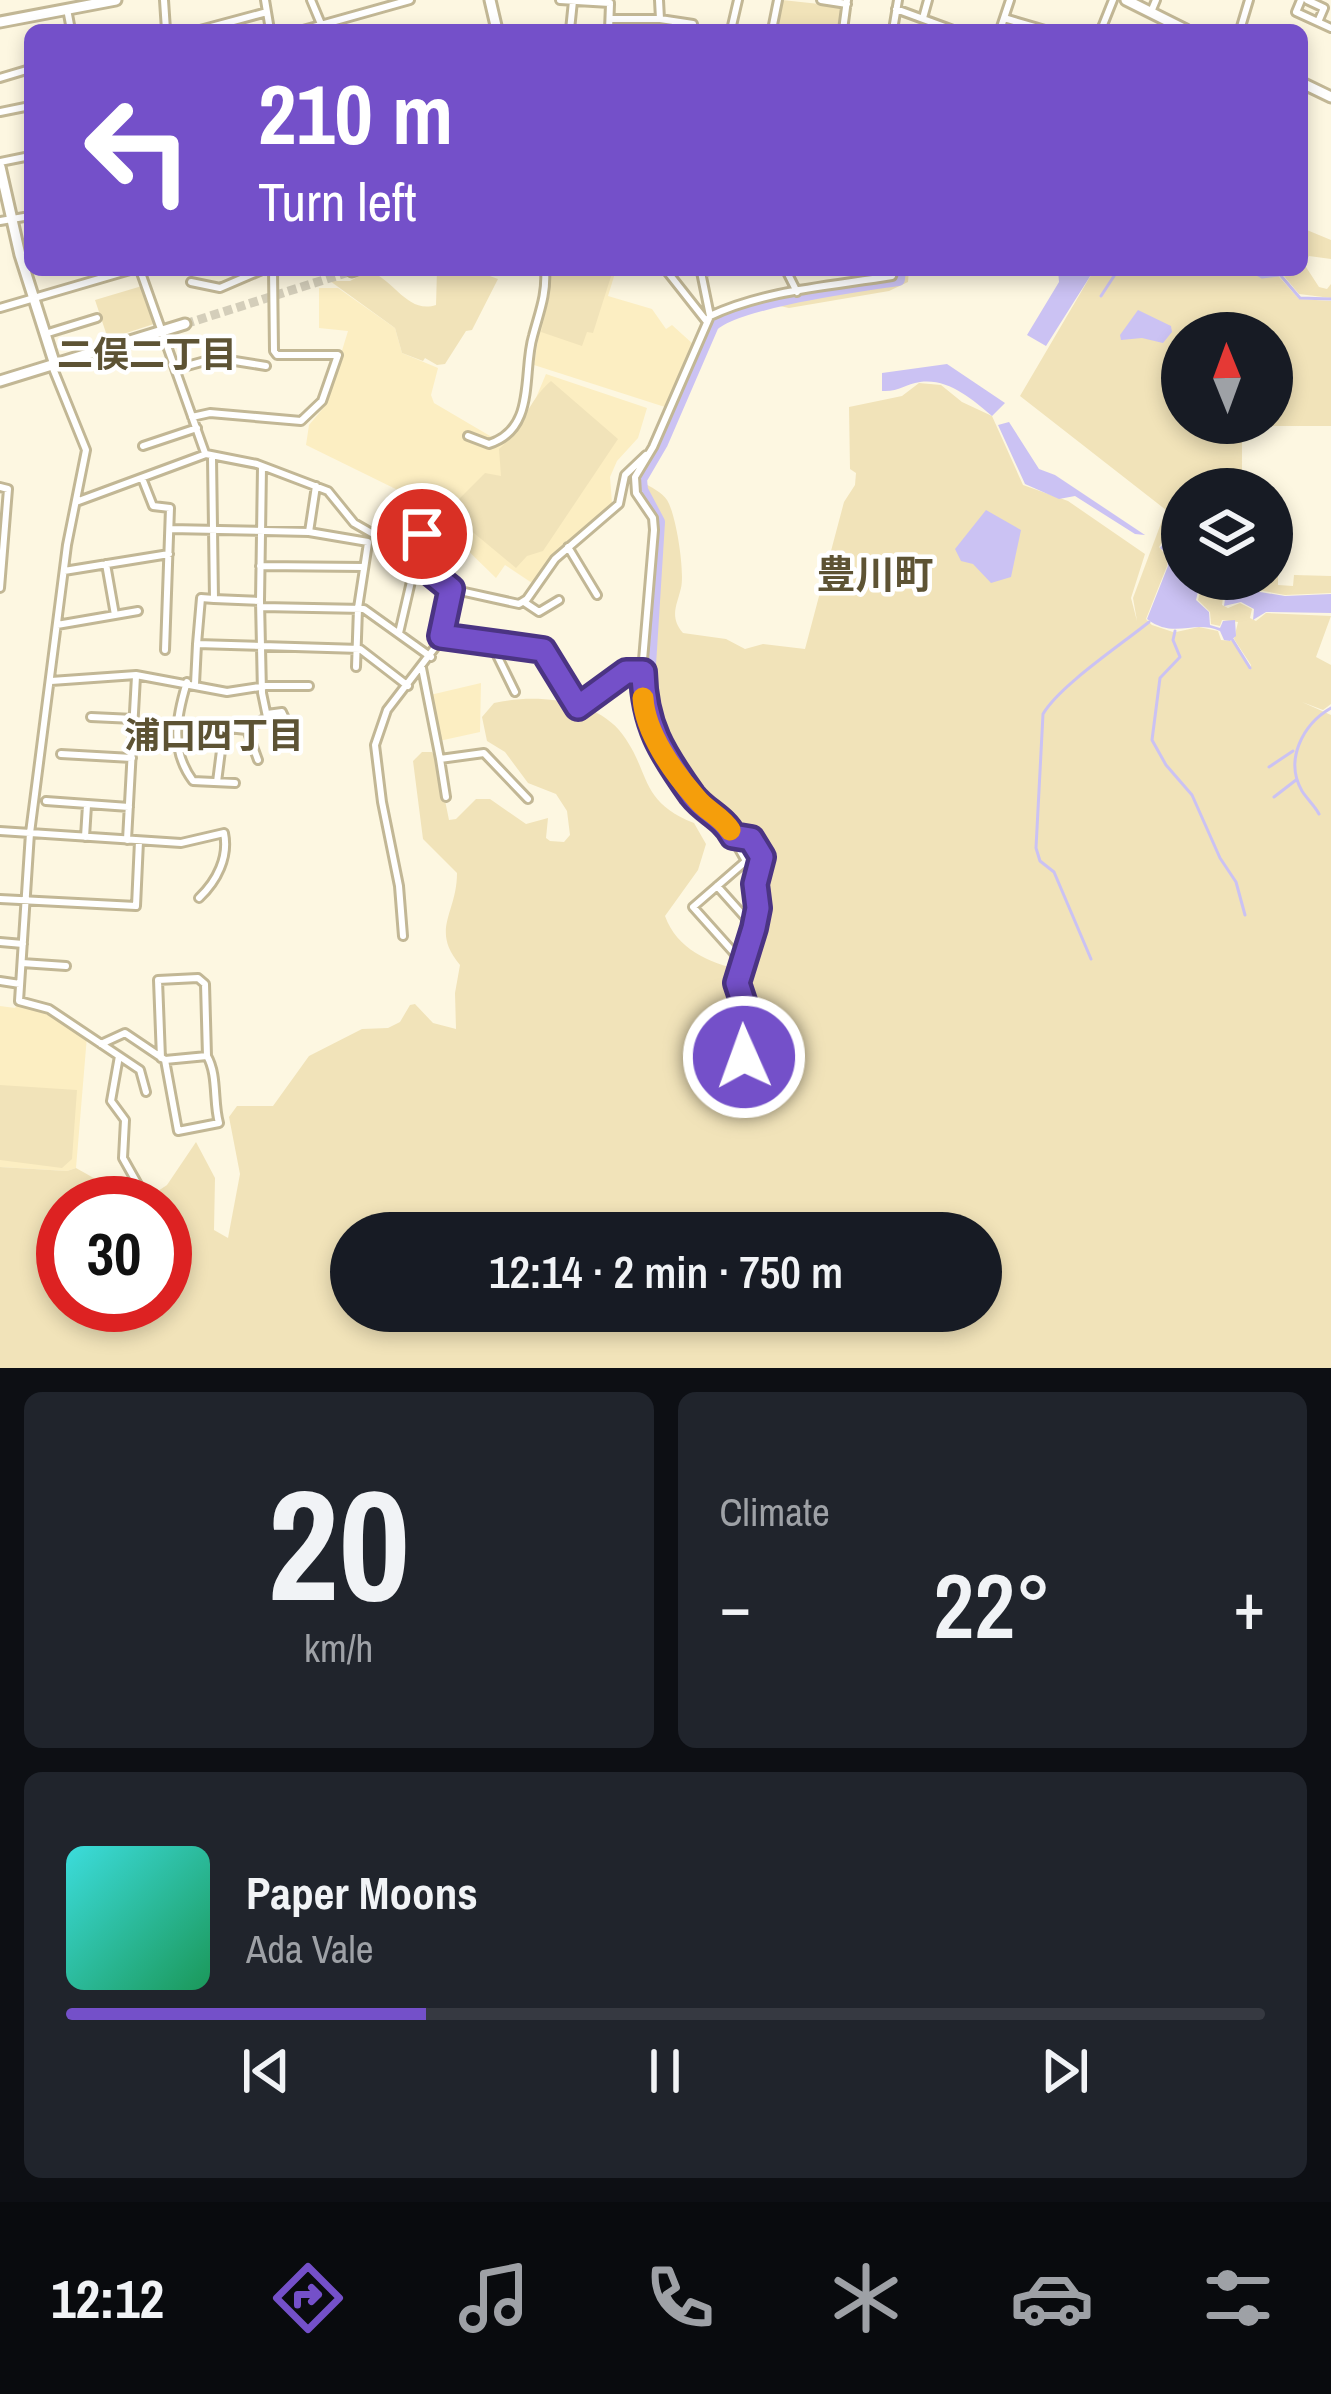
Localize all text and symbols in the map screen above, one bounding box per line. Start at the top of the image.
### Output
text: 210 m [258,57,453,170]
icon: left [60,72,216,228]
text: Turn left [258,165,417,238]
north arrow [1161,312,1293,444]
map controls [1161,312,1293,600]
district label: 二俣二丁目 [57,330,237,378]
button: layers [1161,468,1293,600]
pin [371,483,473,585]
icon: arrive [389,501,455,567]
district label: 豊川町 [816,548,934,600]
district label: 浦口四丁目 [124,711,304,759]
position arrow [681,994,807,1120]
speed limit sign: 30 [36,1176,192,1332]
text: 12:14 · 2 min · 750 m [489,1241,843,1302]
text: 20 [268,1439,410,1649]
text: Climate [720,1486,830,1538]
text: 22° [933,1545,1051,1666]
text: − [720,1561,751,1650]
text: + [1233,1561,1265,1650]
text: km/h [304,1622,373,1674]
text: Paper Moons [246,1862,478,1923]
text: Ada Vale [246,1923,373,1975]
icon: previous [233,2038,299,2104]
icon: pause [632,2038,698,2104]
icon: next [1032,2038,1098,2104]
icon: directions [266,2256,350,2340]
icon: music [452,2256,536,2340]
icon: phone [638,2256,722,2340]
icon: climate [824,2256,908,2340]
icon: car [1010,2256,1094,2340]
icon: filters [1196,2256,1280,2340]
text: 12:12 [51,2262,164,2335]

